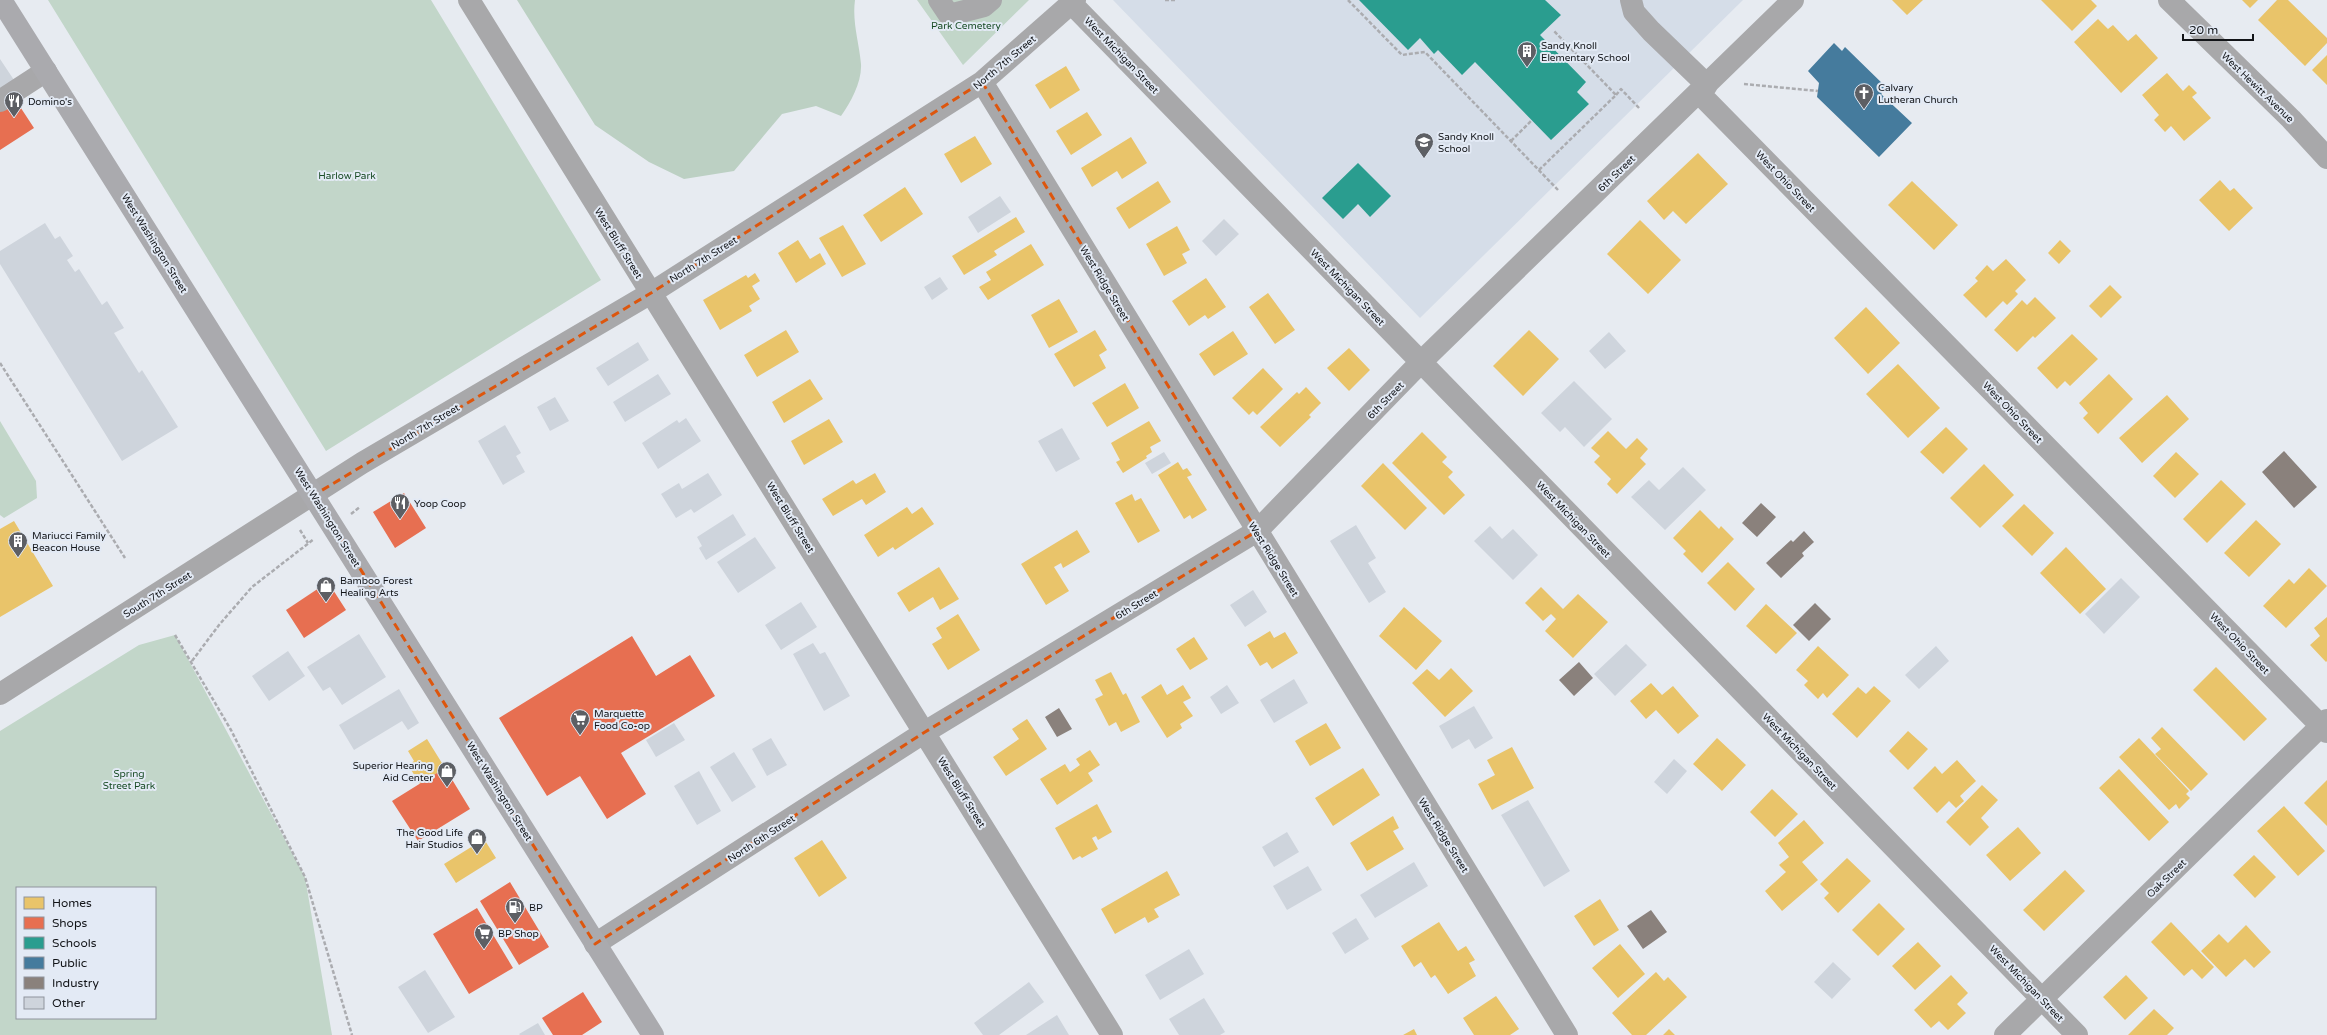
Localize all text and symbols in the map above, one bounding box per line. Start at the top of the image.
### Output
street label: West Michigan Street [1082,15,1161,97]
scale bar [2183,16,2253,42]
park label: Park Cemetery [931,20,1002,32]
text: 20 m [2189,23,2218,37]
street label: North 7th Street [971,33,1038,92]
building icon: Sandy Knoll Elementary School [1516,40,1538,68]
place label: Sandy Knoll Elementary School [1541,40,1630,64]
street label: West Hewitt Avenue [2219,50,2296,126]
church icon: Calvary Lutheran Church [1853,82,1875,110]
place label: Calvary Lutheran Church [1878,82,1958,106]
restaurant icon: Domino's [3,90,25,118]
place label: Domino's [28,96,72,108]
school or university icon: Sandy Knoll School [1413,131,1435,159]
place label: Sandy Knoll School [1438,131,1494,155]
street label: West Ohio Street [1753,149,1818,215]
street label: 6th Street [1595,153,1638,194]
park label: Harlow Park [318,170,376,182]
street label: West Washington Street [119,192,190,295]
street label: West Bluff Street [592,206,645,281]
street label: North 7th Street [667,234,740,286]
street label: West Ridge Street [1077,244,1131,323]
street label: West Michigan Street [1308,247,1387,329]
street label: 6th Street [1365,379,1407,422]
street label: West Ohio Street [1980,380,2045,446]
street label: North 7th Street [389,402,462,452]
street label: West Washington Street [292,466,363,569]
street label: West Michigan Street [1534,479,1613,561]
street label: West Bluff Street [764,480,817,555]
restaurant icon: Yoop Coop [389,492,411,520]
place label: Yoop Coop [414,498,466,510]
street label: West Ridge Street [1245,520,1301,599]
building icon: Mariucci Family Beacon House [7,530,29,558]
place label: Mariucci Family Beacon House [32,530,106,554]
street label: South 7th Street [121,569,194,621]
shop icon: Bamboo Forest Healing Arts [315,575,337,603]
place label: Bamboo Forest Healing Arts [340,575,413,599]
street label: 6th Street [1113,587,1160,622]
street label: West Ohio Street [2207,611,2272,677]
supermarket icon: Marquette Food Co-op [569,708,591,736]
place label: Marquette Food Co-op [594,708,650,732]
street label: West Michigan Street [1760,711,1839,793]
street label: West Washington Street [464,740,535,843]
street label: West Bluff Street [935,755,988,830]
place label: Superior Hearing Aid Center [353,760,433,784]
shop icon: Superior Hearing Aid Center [436,760,458,788]
park label: Spring Street Park [103,768,156,792]
street label: West Ridge Street [1415,796,1471,875]
street label: North 6th Street [726,813,798,865]
place label: The Good Life Hair Studios [397,827,463,851]
shop icon: The Good Life Hair Studios [466,827,488,855]
street label: Oak Street [2144,857,2189,900]
legend [16,887,156,1019]
text: Homes [52,896,92,910]
fuel station icon: BP [504,896,526,924]
place label: BP [529,902,543,914]
text: Shops [52,916,87,930]
supermarket icon: BP Shop [473,922,495,950]
place label: BP Shop [498,928,539,940]
text: Schools [52,936,97,950]
street label: West Michigan Street [1987,943,2066,1025]
text: Public [52,956,87,970]
text: Industry [52,976,99,990]
text: Other [52,996,85,1010]

